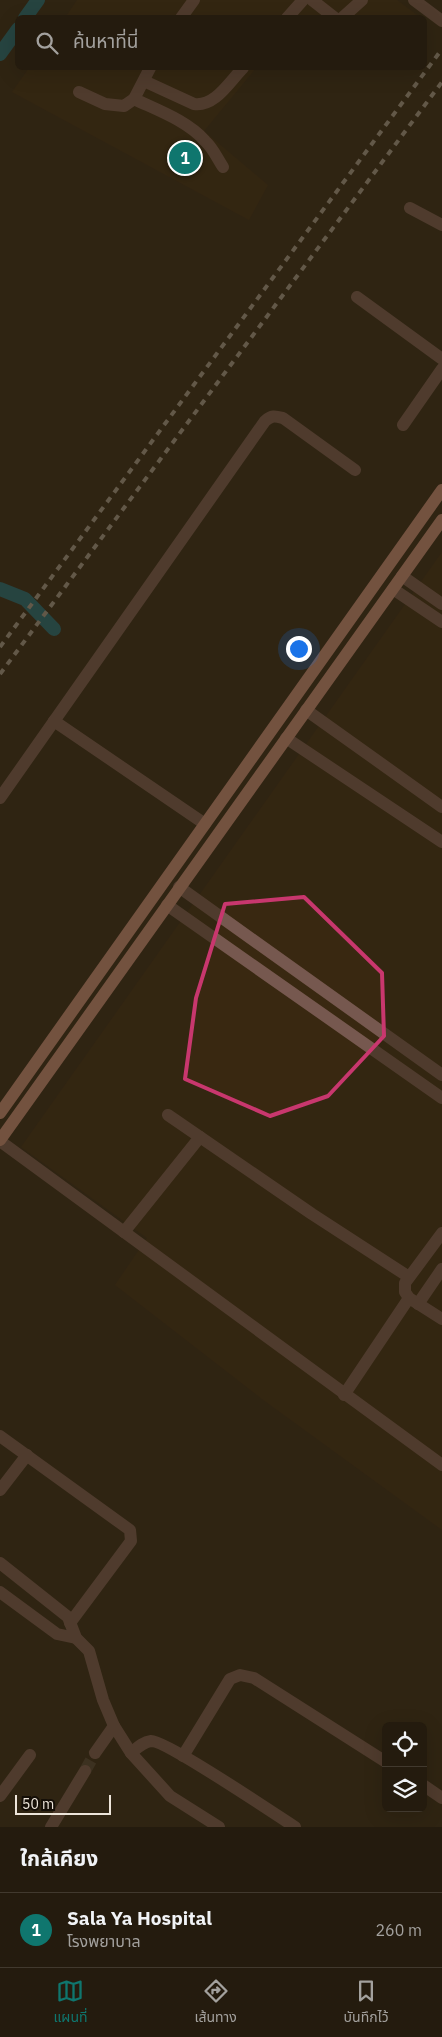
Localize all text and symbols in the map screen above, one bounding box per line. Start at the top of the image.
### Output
search box [15,15,427,70]
icon: search [33,29,61,57]
text: ค้นหาที่นี่ [73,29,138,53]
pin: 1 [169,139,201,177]
your location [286,636,312,662]
map controls [382,1722,427,1812]
button: locate [382,1722,427,1767]
button: layers [382,1767,427,1812]
scale bar [15,1792,111,1815]
text: 50 m [22,1795,54,1813]
text: ใกล้เคียง [20,1844,98,1872]
text: Sala Ya Hospital [67,1906,212,1930]
text: 1 [31,1920,41,1940]
text: 260 m [375,1920,422,1940]
text: โรงพยาบาล [67,1931,141,1951]
tab: แผนที่ [53,1977,88,2028]
tab: เส้นทาง [194,1977,237,2028]
tab: บันทึกไว้ [344,1977,389,2028]

